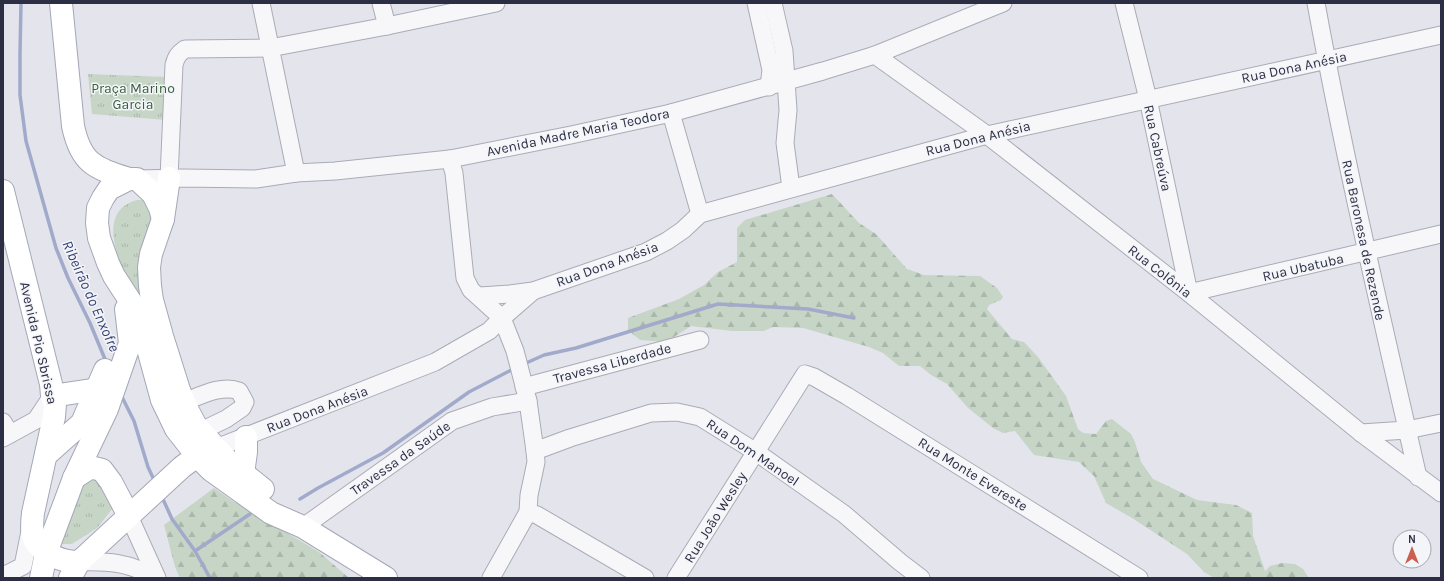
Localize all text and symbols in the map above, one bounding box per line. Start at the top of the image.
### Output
street label: Rua Dona Anésia [1240,48,1348,87]
park label: Praça Marino Garcia [91,80,175,113]
street label: Rua Cabreúva [1140,103,1175,193]
street label: Avenida Madre Maria Teodora [485,105,671,160]
street label: Rua Dona Anésia [924,117,1032,160]
street label: Rua Baronesa de Rezende [1338,158,1389,322]
water label: Ribeirão do Enxofre [58,238,124,354]
street label: Rua Dona Anésia [554,238,661,291]
street label: Rua Colônia [1124,241,1195,302]
street label: Rua Ubatuba [1261,250,1345,285]
street label: Avenida Pio Sbrissa [16,280,61,406]
street label: Travessa Liberdade [551,340,673,387]
street label: Rua Dona Anésia [264,382,370,437]
street label: Rua Dom Manoel [703,415,802,490]
street label: Travessa da Saúde [347,418,454,499]
street label: Rua Monte Evereste [915,434,1031,515]
street label: Rua João Wesley [681,468,751,566]
north arrow [1392,529,1432,569]
text: N [1408,533,1416,546]

